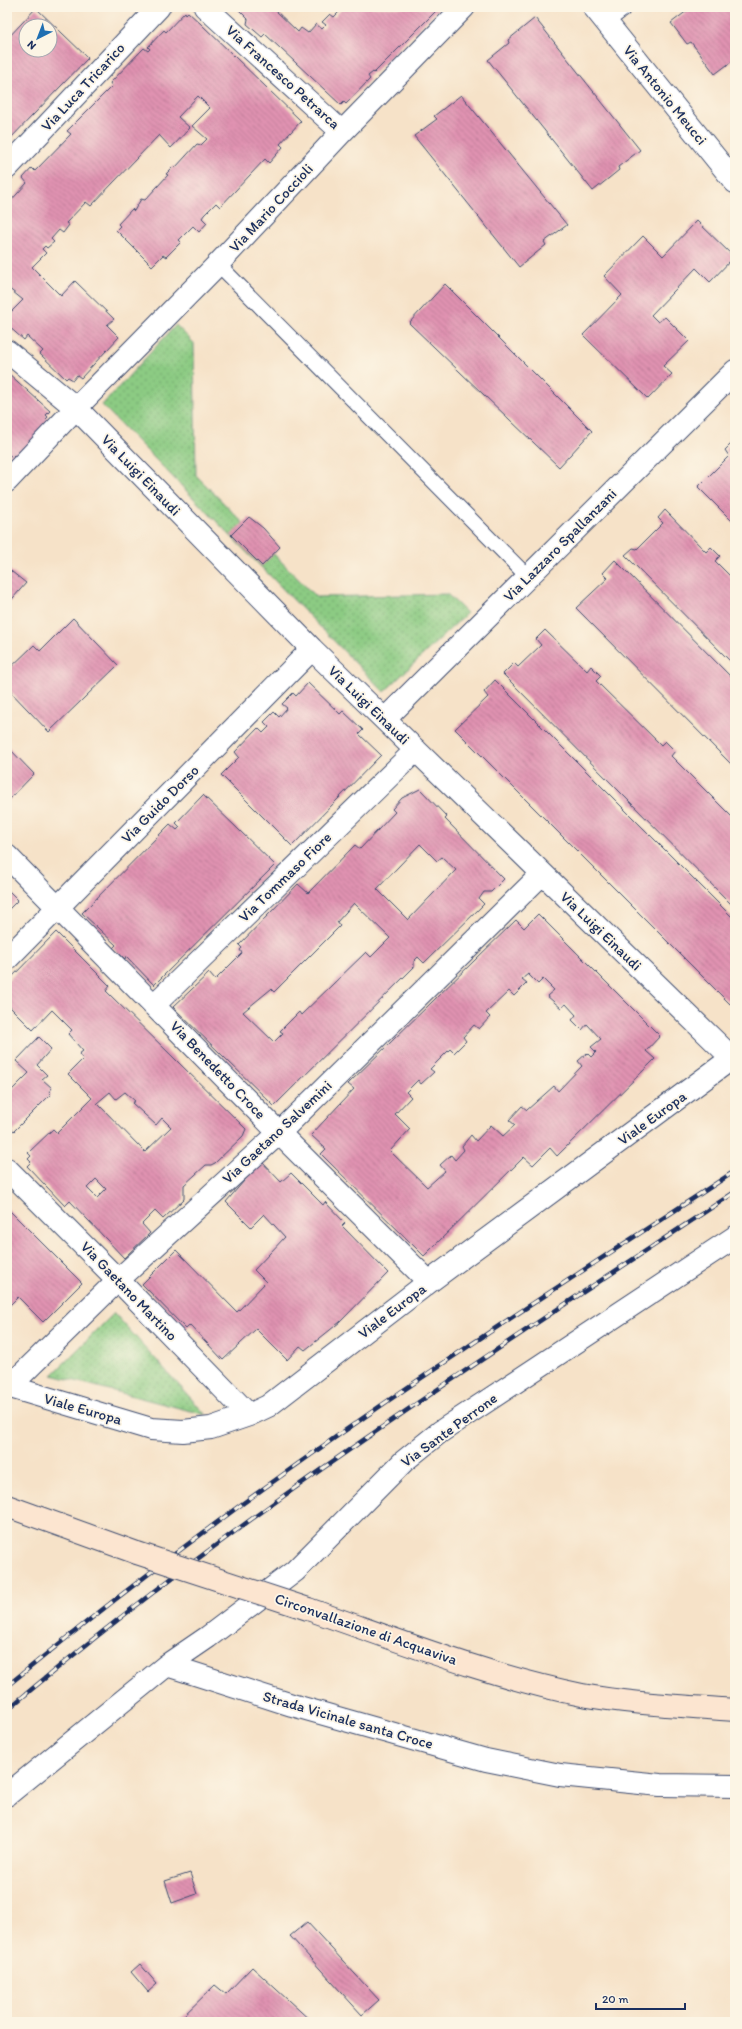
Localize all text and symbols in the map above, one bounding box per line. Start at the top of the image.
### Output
north arrow [18,18,58,58]
street label: Via Francesco Petrarca [222,21,344,133]
text: N [25,38,39,52]
street label: Via Luca Tricarico [37,39,129,135]
street label: Via Antonio Meucci [619,42,711,148]
street label: Via Mario Coccioli [225,160,317,256]
street label: Via Luigi Einaudi [98,431,184,519]
street label: Via Lazzaro Spallanzani [500,485,620,605]
street label: Via Luigi Einaudi [325,662,413,748]
street label: Via Guido Dorso [117,761,203,847]
street label: Via Tommaso Fiore [235,828,335,926]
street label: Via Luigi Einaudi [557,888,645,974]
street label: Via Benedetto Croce [166,1017,270,1123]
street label: Via Gaetano Salvemini [218,1076,336,1188]
street label: Viale Europa [614,1087,690,1149]
street label: Via Gaetano Martino [77,1237,181,1345]
street label: Viale Europa [354,1279,430,1342]
street label: Viale Europa [42,1389,124,1429]
street label: Via Sante Perrone [397,1389,501,1471]
street label: Circonvallazione di Acquaviva [272,1589,460,1669]
street label: Strada Vicinale santa Croce [261,1687,435,1753]
scale bar [596,1985,685,2011]
text: 20 m [602,1992,629,2006]

